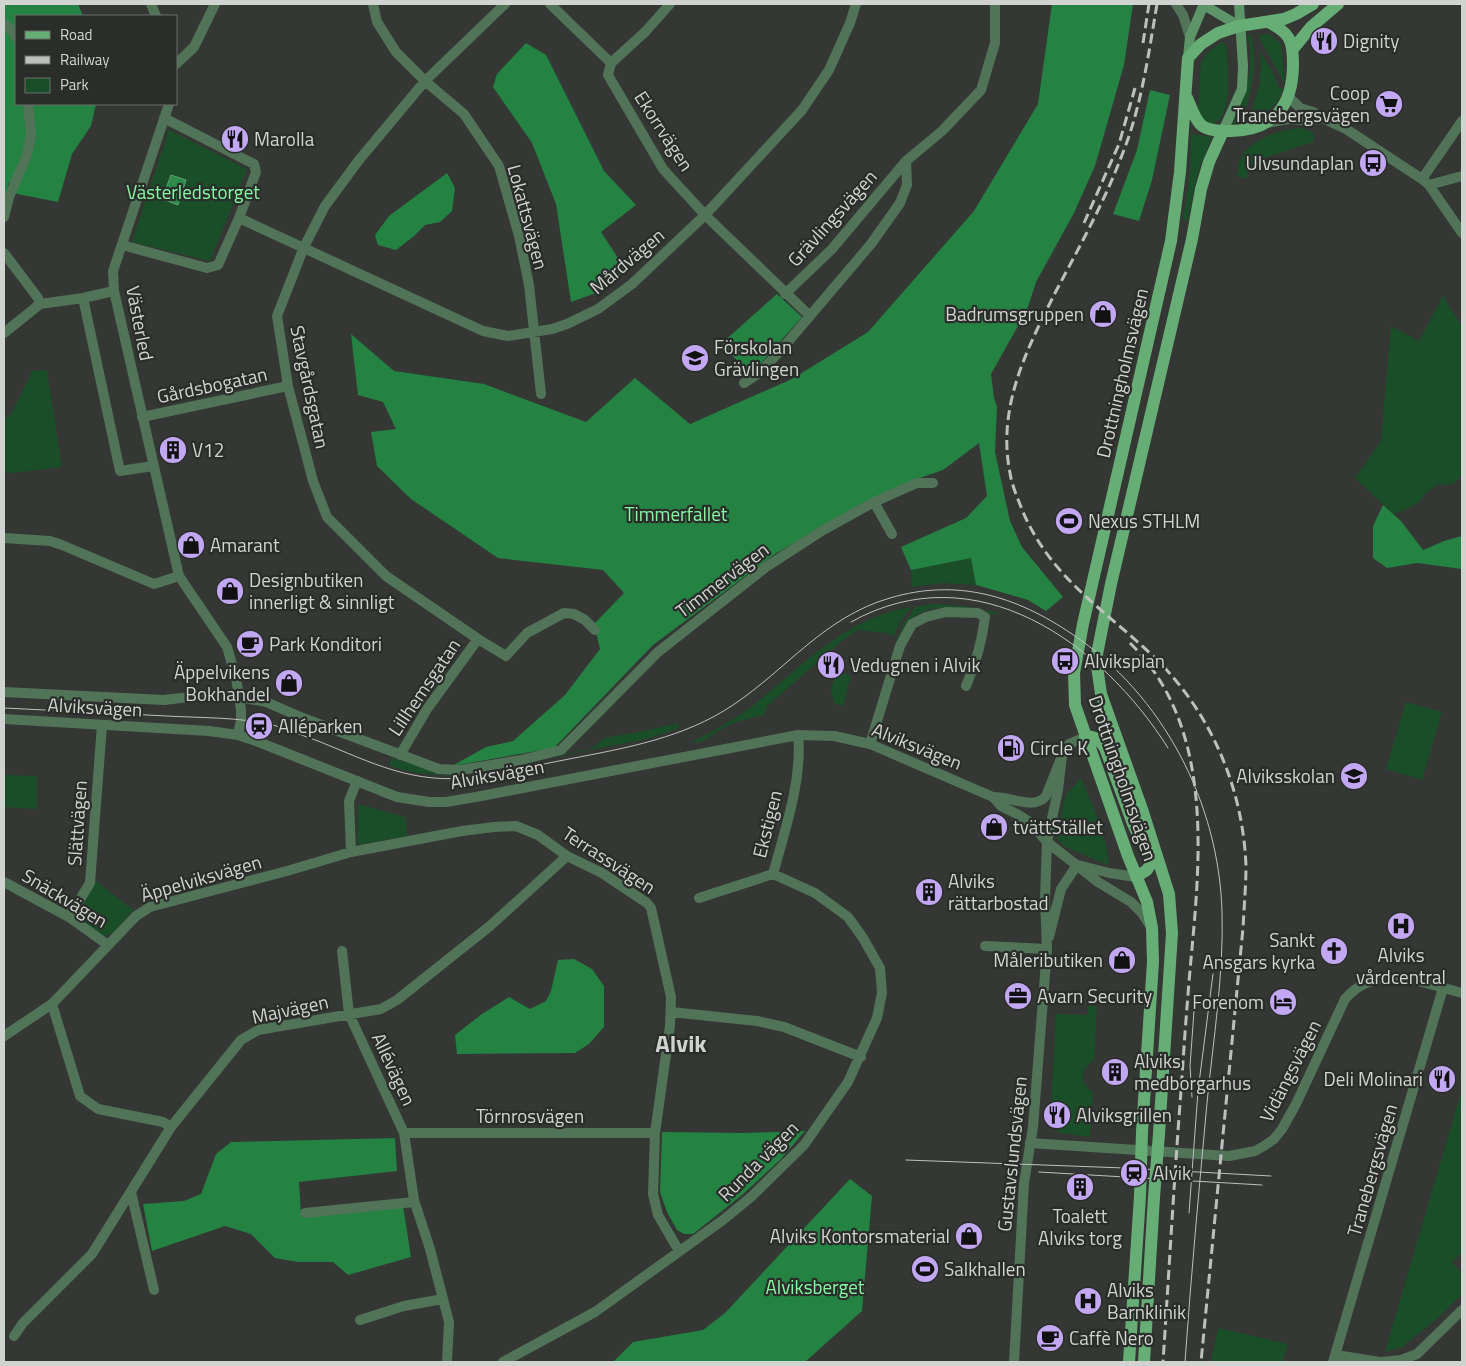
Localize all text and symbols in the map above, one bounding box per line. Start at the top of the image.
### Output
legend [15,15,178,105]
text: Road [60,23,92,46]
restaurant icon: Dignity [1309,26,1339,56]
place label: Dignity [1343,26,1399,55]
text: Railway [60,48,110,71]
text: Park [60,73,89,96]
place label: Coop Tranebergsvägen [1233,78,1370,129]
street label: Ekorrvägen [628,85,701,177]
supermarket icon: Coop Tranebergsvägen [1374,89,1404,119]
restaurant icon: Marolla [220,124,250,154]
place label: Marolla [254,124,315,153]
place label: Ulvsundaplan [1246,148,1354,177]
bus stop icon: Ulvsundaplan [1358,148,1388,178]
street label: Lokattsvägen [501,161,556,273]
street label: Grävlingsvägen [780,163,883,273]
park label: Västerledstorget [126,177,260,206]
street label: Mårdvägen [583,221,670,301]
street label: Västerled [119,283,162,363]
street label: Drottningholmsvägen [1088,285,1155,461]
place label: Badrumsgruppen [945,299,1084,328]
shop icon: Badrumsgruppen [1088,299,1118,329]
street label: Stavgårdsgatan [283,323,338,451]
place label: Förskolan Grävlingen [714,332,799,383]
school or university icon: Förskolan Grävlingen [680,343,710,373]
street label: Gårdsbogatan [154,359,270,410]
building icon: V12 [158,435,188,465]
place label: V12 [192,435,224,464]
park label: Timmerfallet [625,499,728,528]
sports icon: Nexus STHLM [1054,506,1084,536]
place label: Nexus STHLM [1088,506,1200,535]
shop icon: Amarant [176,530,206,560]
place label: Amarant [210,530,280,559]
street label: Timmervägen [669,535,774,624]
place label: Designbutiken innerligt & sinnligt [249,565,395,616]
shop icon: Designbutiken innerligt & sinnligt [215,576,245,606]
cafe icon: Park Konditori [235,629,265,659]
place label: Park Konditori [269,629,382,658]
street label: Lillhemsgatan [380,632,467,741]
bus stop icon: Alviksplan [1050,646,1080,676]
place label: Alviksplan [1084,646,1165,675]
restaurant icon: Vedugnen i Alvik [816,650,846,680]
place label: Vedugnen i Alvik [850,650,981,679]
place label: Äppelvikens Bokhandel [174,657,270,708]
shop icon: Äppelvikens Bokhandel [274,668,304,698]
street label: Alviksvägen [47,690,143,723]
street label: Drottningholmsvägen [1082,691,1165,865]
station icon: Alléparken [244,711,274,741]
place label: Alléparken [278,711,362,740]
street label: Alviksvägen [868,714,967,777]
fuel station icon: Circle K [996,733,1026,763]
place label: Circle K [1030,733,1088,762]
street label: Alviksvägen [448,751,546,796]
place label: Alviksskolan [1236,761,1335,790]
school or university icon: Alviksskolan [1339,761,1369,791]
street label: Slättvägen [59,779,94,867]
street label: Ekstigen [744,787,789,861]
shop icon: tvättStället [979,812,1009,842]
place label: tvättStället [1013,812,1103,841]
street label: Terrassvägen [557,819,662,901]
street label: Äppelviksvägen [137,846,265,909]
street label: Snäckvägen [17,861,114,935]
place label: Alviks rättarbostad [948,866,1049,917]
building icon: Alviks rättarbostad [914,877,944,907]
hospital icon: Alviks vårdcentral [1386,911,1416,941]
place label: Sankt Ansgars kyrka [1202,925,1315,976]
church icon: Sankt Ansgars kyrka [1319,936,1349,966]
place label: Alviks vårdcentral [1356,940,1446,991]
place label: Måleributiken [993,945,1103,974]
shop icon: Måleributiken [1107,945,1137,975]
office icon: Avarn Security [1003,981,1033,1011]
place label: Avarn Security [1037,981,1152,1010]
street label: Majvägen [249,986,331,1031]
place label: Forenom [1192,987,1264,1016]
hotel icon: Forenom [1268,987,1298,1017]
street label: Vidängsvägen [1251,1015,1328,1127]
district label: Alvik [655,1025,707,1061]
street label: Allévägen [365,1027,424,1110]
place label: Alviks medborgarhus [1134,1046,1251,1097]
building icon: Alviks medborgarhus [1100,1057,1130,1087]
place label: Deli Molinari [1324,1064,1423,1093]
restaurant icon: Deli Molinari [1427,1064,1457,1094]
street label: Gustavslundsvägen [989,1075,1034,1233]
restaurant icon: Alviksgrillen [1042,1100,1072,1130]
place label: Alviksgrillen [1076,1100,1172,1129]
street label: Tranebergsvägen [1339,1100,1404,1240]
street label: Törnrosvägen [476,1101,584,1130]
street label: Runda vägen [711,1114,805,1208]
station icon: Alvik [1119,1158,1149,1188]
place label: Alvik [1153,1158,1191,1187]
building icon: Toalett Alviks torg [1065,1172,1095,1202]
place label: Toalett Alviks torg [1038,1201,1122,1252]
place label: Alviks Kontorsmaterial [770,1221,950,1250]
shop icon: Alviks Kontorsmaterial [954,1221,984,1251]
sports icon: Salkhallen [910,1254,940,1284]
place label: Salkhallen [944,1254,1026,1283]
park label: Alviksberget [766,1272,865,1301]
place label: Alviks Barnklinik [1107,1275,1186,1326]
hospital icon: Alviks Barnklinik [1073,1286,1103,1316]
cafe icon: Caffè Nero [1035,1323,1065,1353]
place label: Caffè Nero [1069,1323,1154,1352]

